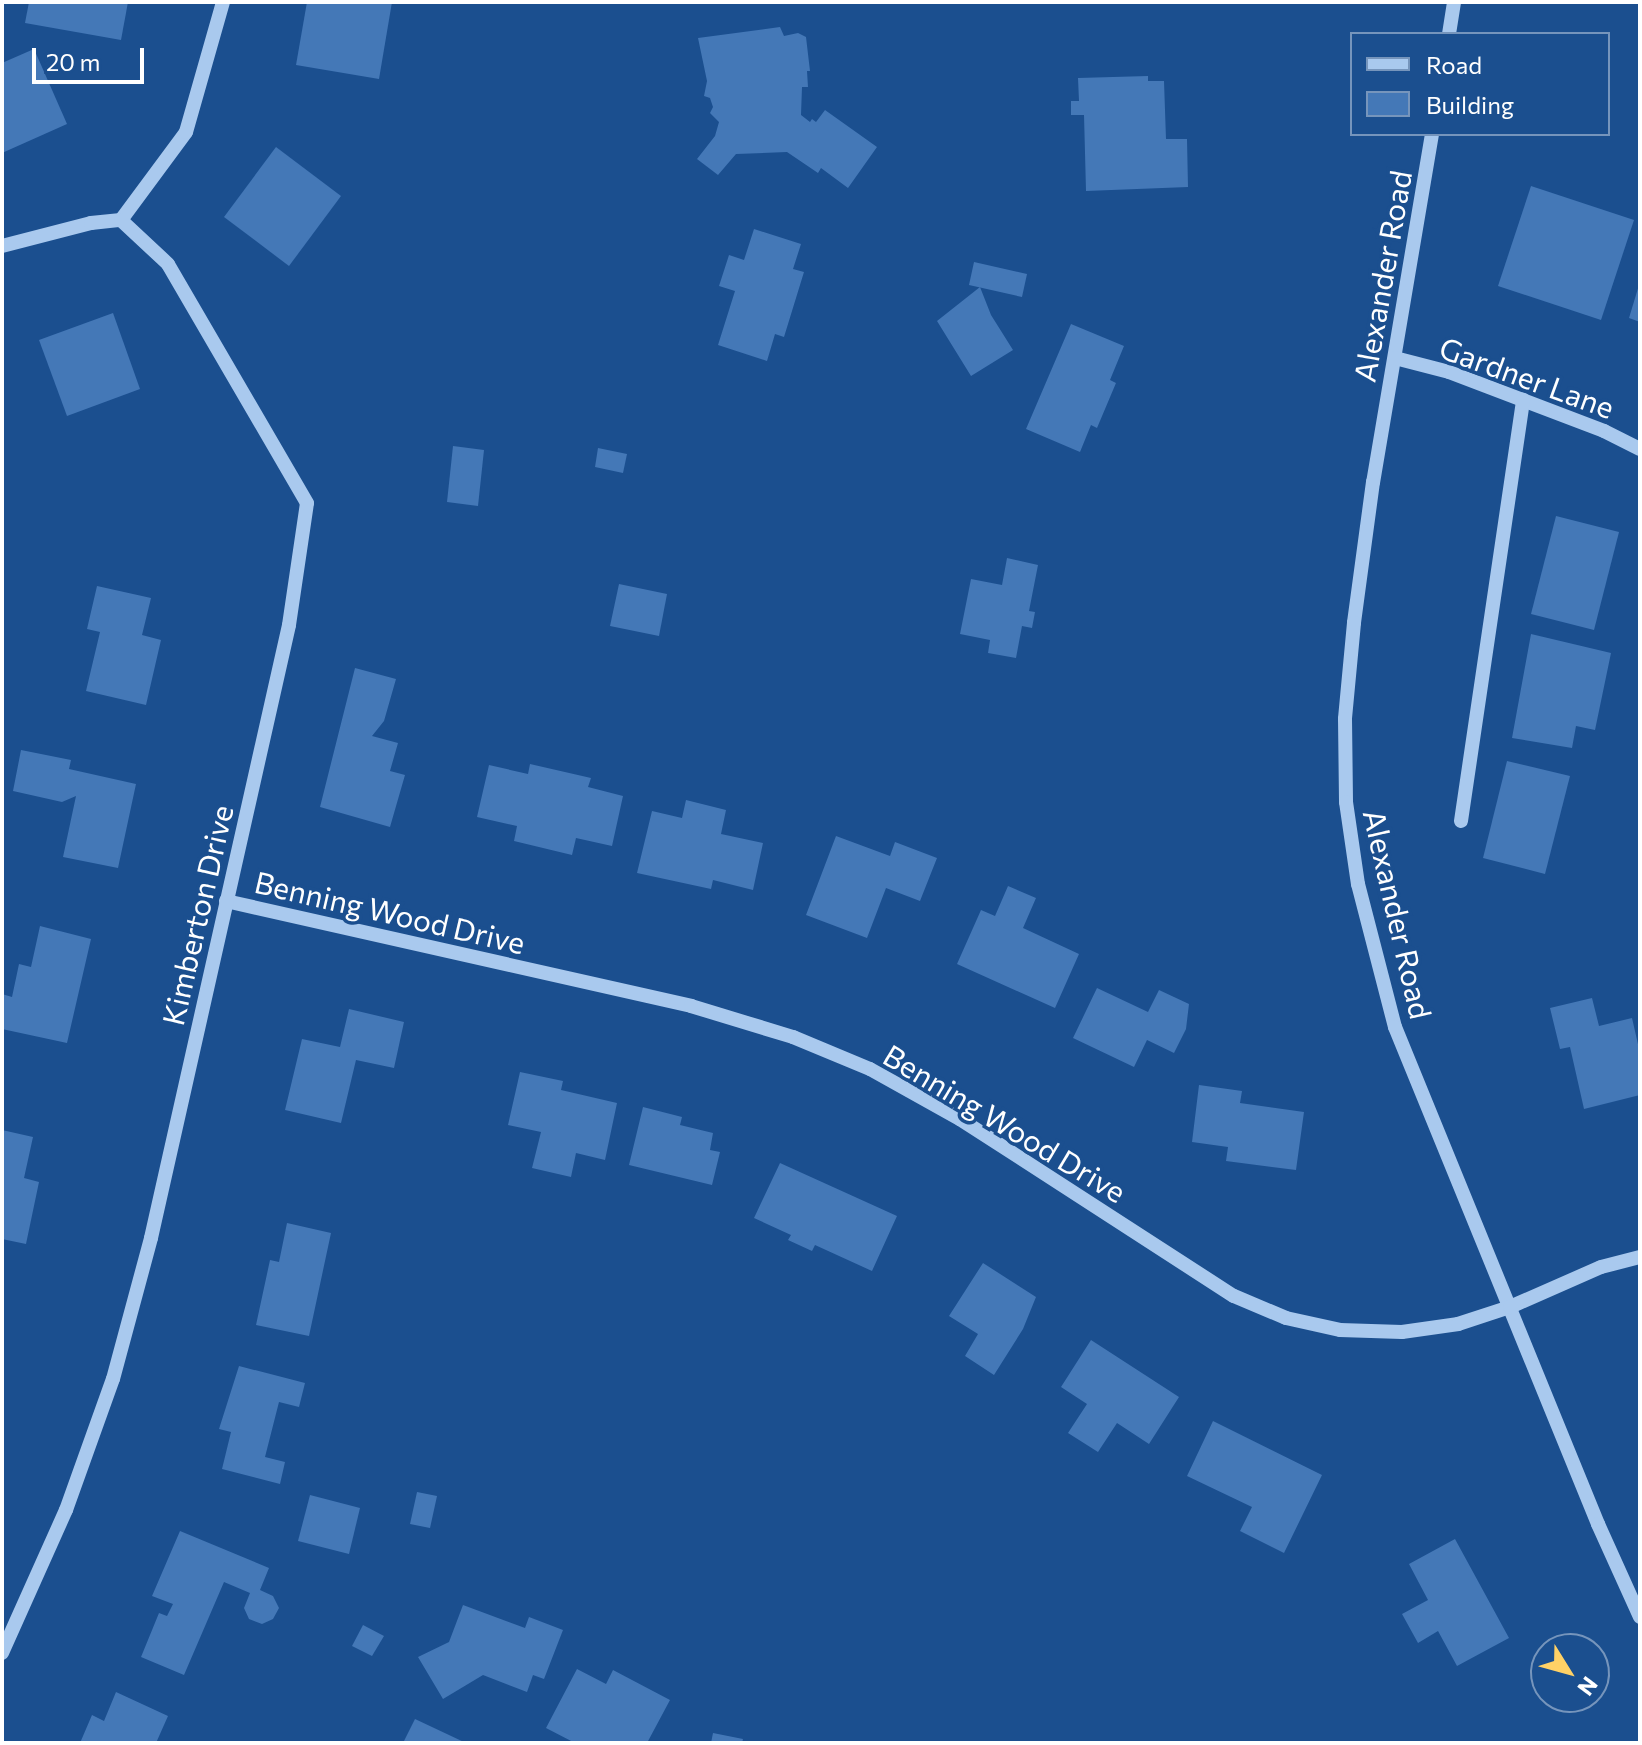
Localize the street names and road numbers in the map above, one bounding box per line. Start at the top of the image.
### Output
street label: Alexander Road [1346,168,1418,384]
street label: Gardner Lane [1435,329,1619,425]
street label: Kimberton Drive [154,801,240,1029]
street label: Alexander Road [1356,806,1440,1022]
street label: Benning Wood Drive [251,863,529,961]
street label: Benning Wood Drive [877,1036,1133,1210]

